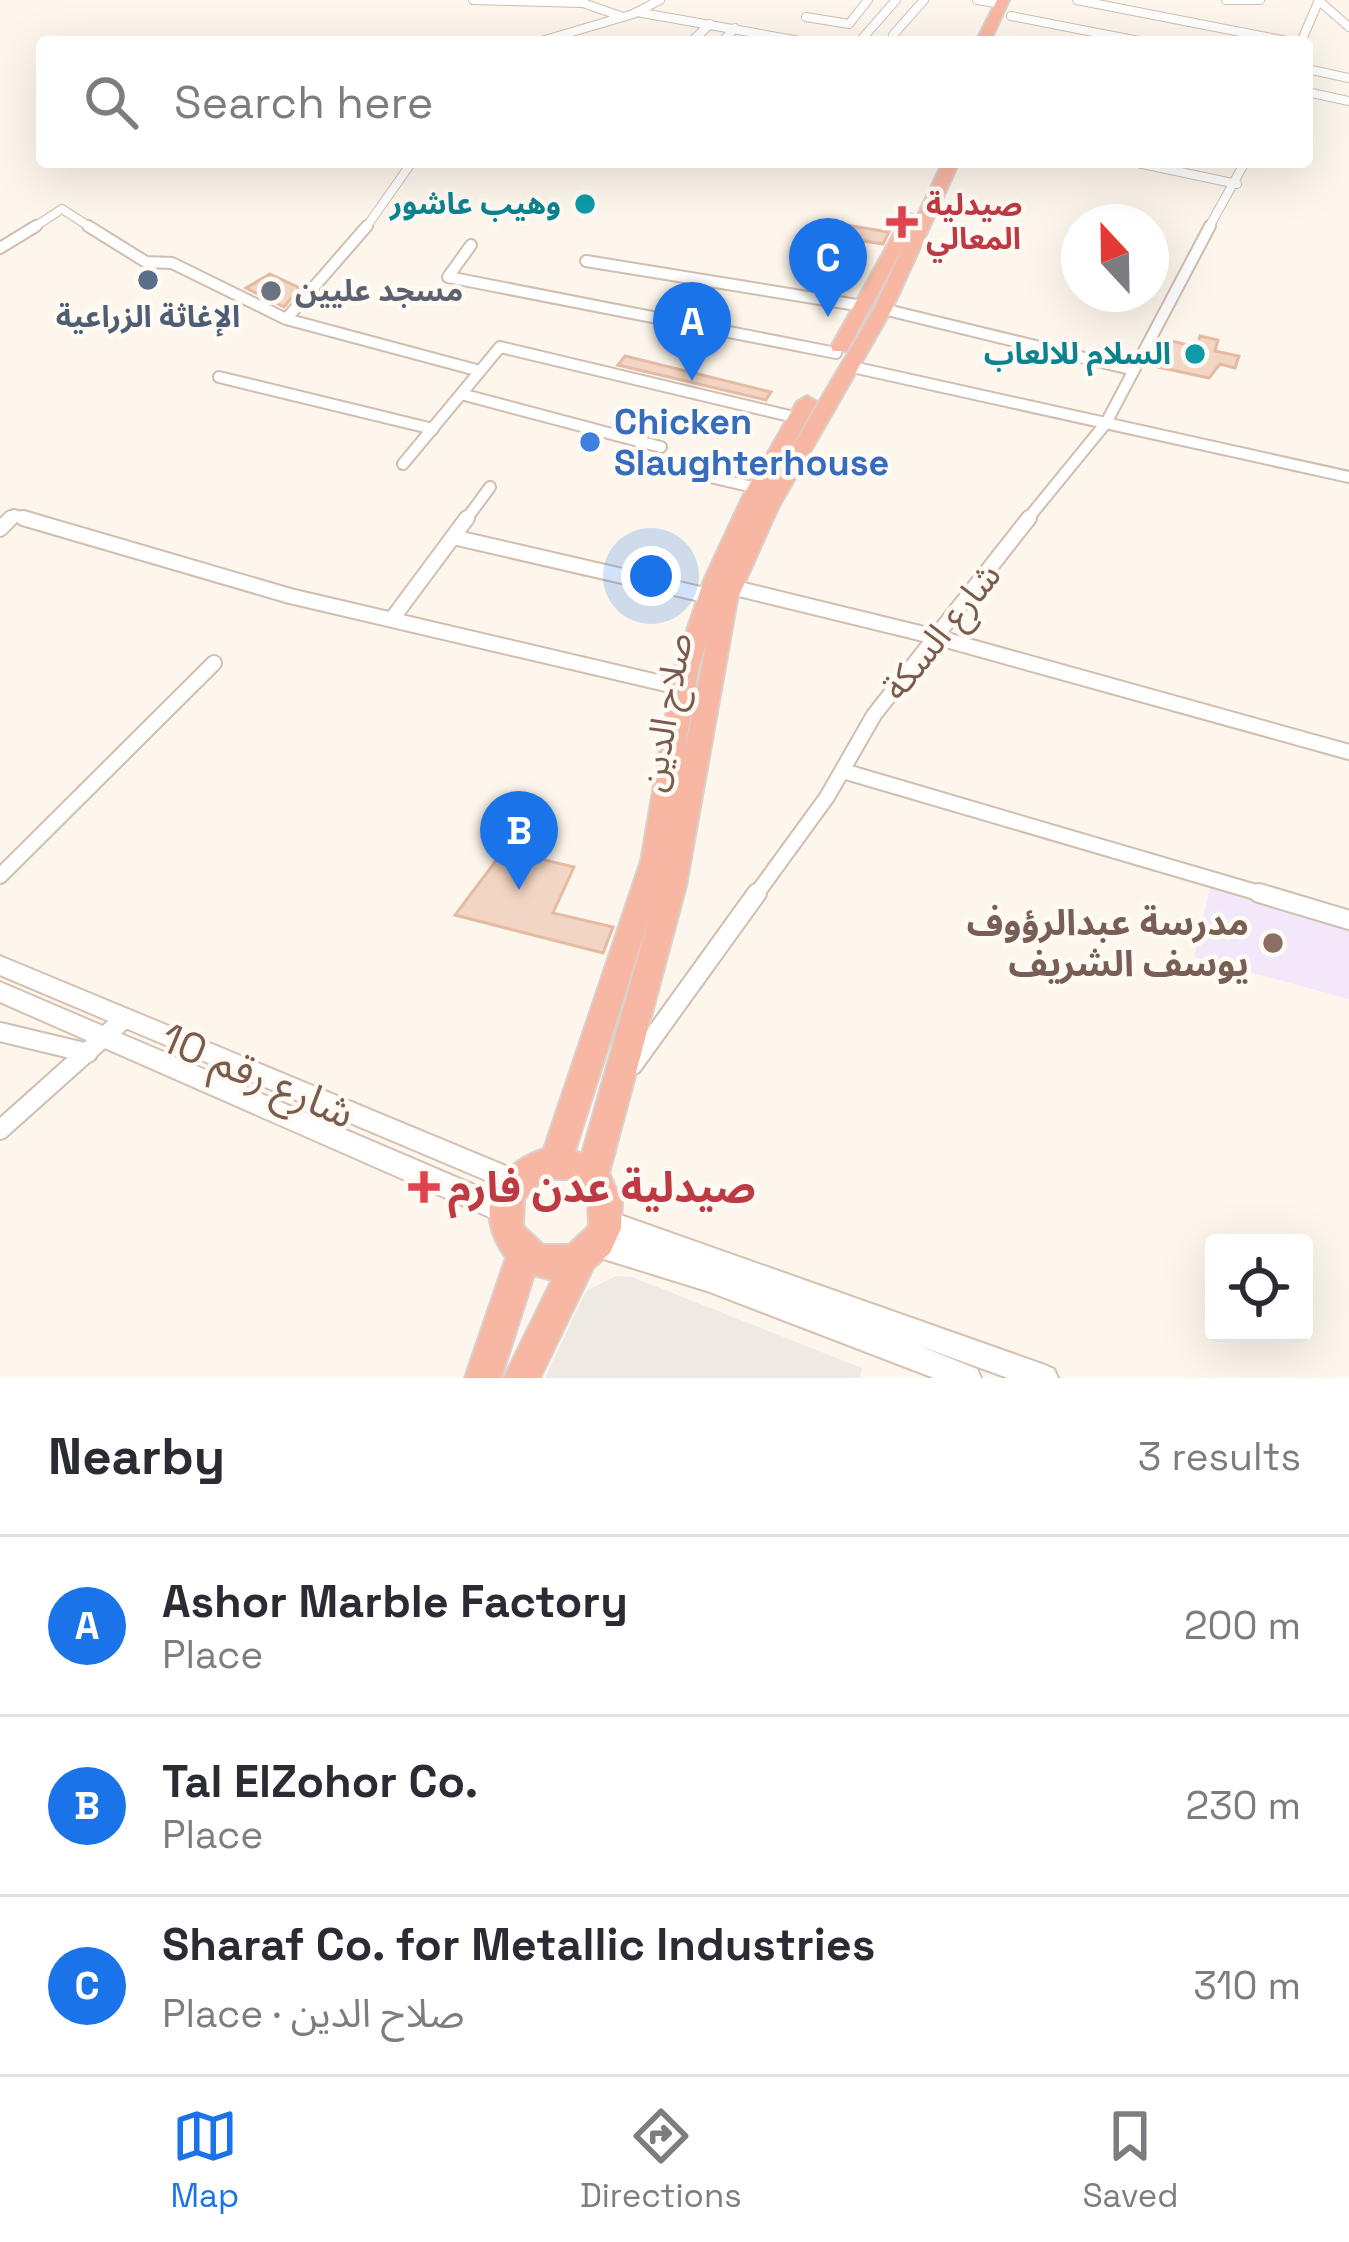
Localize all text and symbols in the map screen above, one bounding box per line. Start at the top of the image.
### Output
search box [36,36,1313,168]
icon: search [78,69,144,135]
text: Search here [174,74,433,131]
place label: وهيب عاشور [388,184,561,223]
place label: صيدلية المعالي [926,185,1022,263]
marker: وهيب عاشور [572,191,598,217]
north arrow [1061,204,1169,312]
marker: صيدلية المعالي [889,209,915,235]
pin: C [789,218,867,317]
marker: الإغاثة الزراعية [135,267,161,293]
place label: مسجد عليين [295,271,463,310]
marker: مسجد عليين [258,278,284,304]
pin: A [653,282,731,381]
place label: الإغاثة الزراعية [56,297,240,337]
place label: السلام للالعاب [984,334,1171,377]
marker: السلام للالعاب [1182,341,1208,367]
place label: Chicken Slaughterhouse [614,399,889,486]
marker: Chicken Slaughterhouse [577,429,603,455]
your location [621,546,681,606]
street label: شارع السكة [872,554,1014,712]
street label: صلاح الدين [629,629,706,796]
pin: B [480,791,558,890]
place label: مدرسة عبدالرؤوف يوسف الشريف [967,900,1249,987]
marker: مدرسة عبدالرؤوف يوسف الشريف [1260,930,1286,956]
street label: شارع رقم 10 [151,1011,362,1144]
place label: صيدلية عدن فارم [448,1161,756,1219]
marker: صيدلية عدن فارم [411,1174,437,1200]
map controls [1205,1234,1313,1342]
button: locate [1205,1234,1313,1342]
text: Nearby [48,1424,225,1489]
text: 3 results [1138,1432,1301,1481]
text: Ashor Marble Factory [162,1573,628,1630]
text: A [75,1601,99,1650]
text: 200 m [1184,1601,1301,1650]
text: Place [162,1630,263,1679]
text: Tal ElZohor Co. [162,1753,478,1810]
text: B [74,1781,100,1830]
text: 230 m [1186,1781,1301,1830]
text: Place [162,1810,263,1859]
text: Sharaf Co. for Metallic Industries [162,1916,875,1973]
text: C [74,1961,100,2010]
text: 310 m [1193,1961,1301,2010]
text: Place · صلاح الدين [162,1989,464,2038]
tab: Map [170,2103,239,2217]
tab: Directions [580,2103,742,2217]
tab: Saved [1082,2103,1179,2217]

